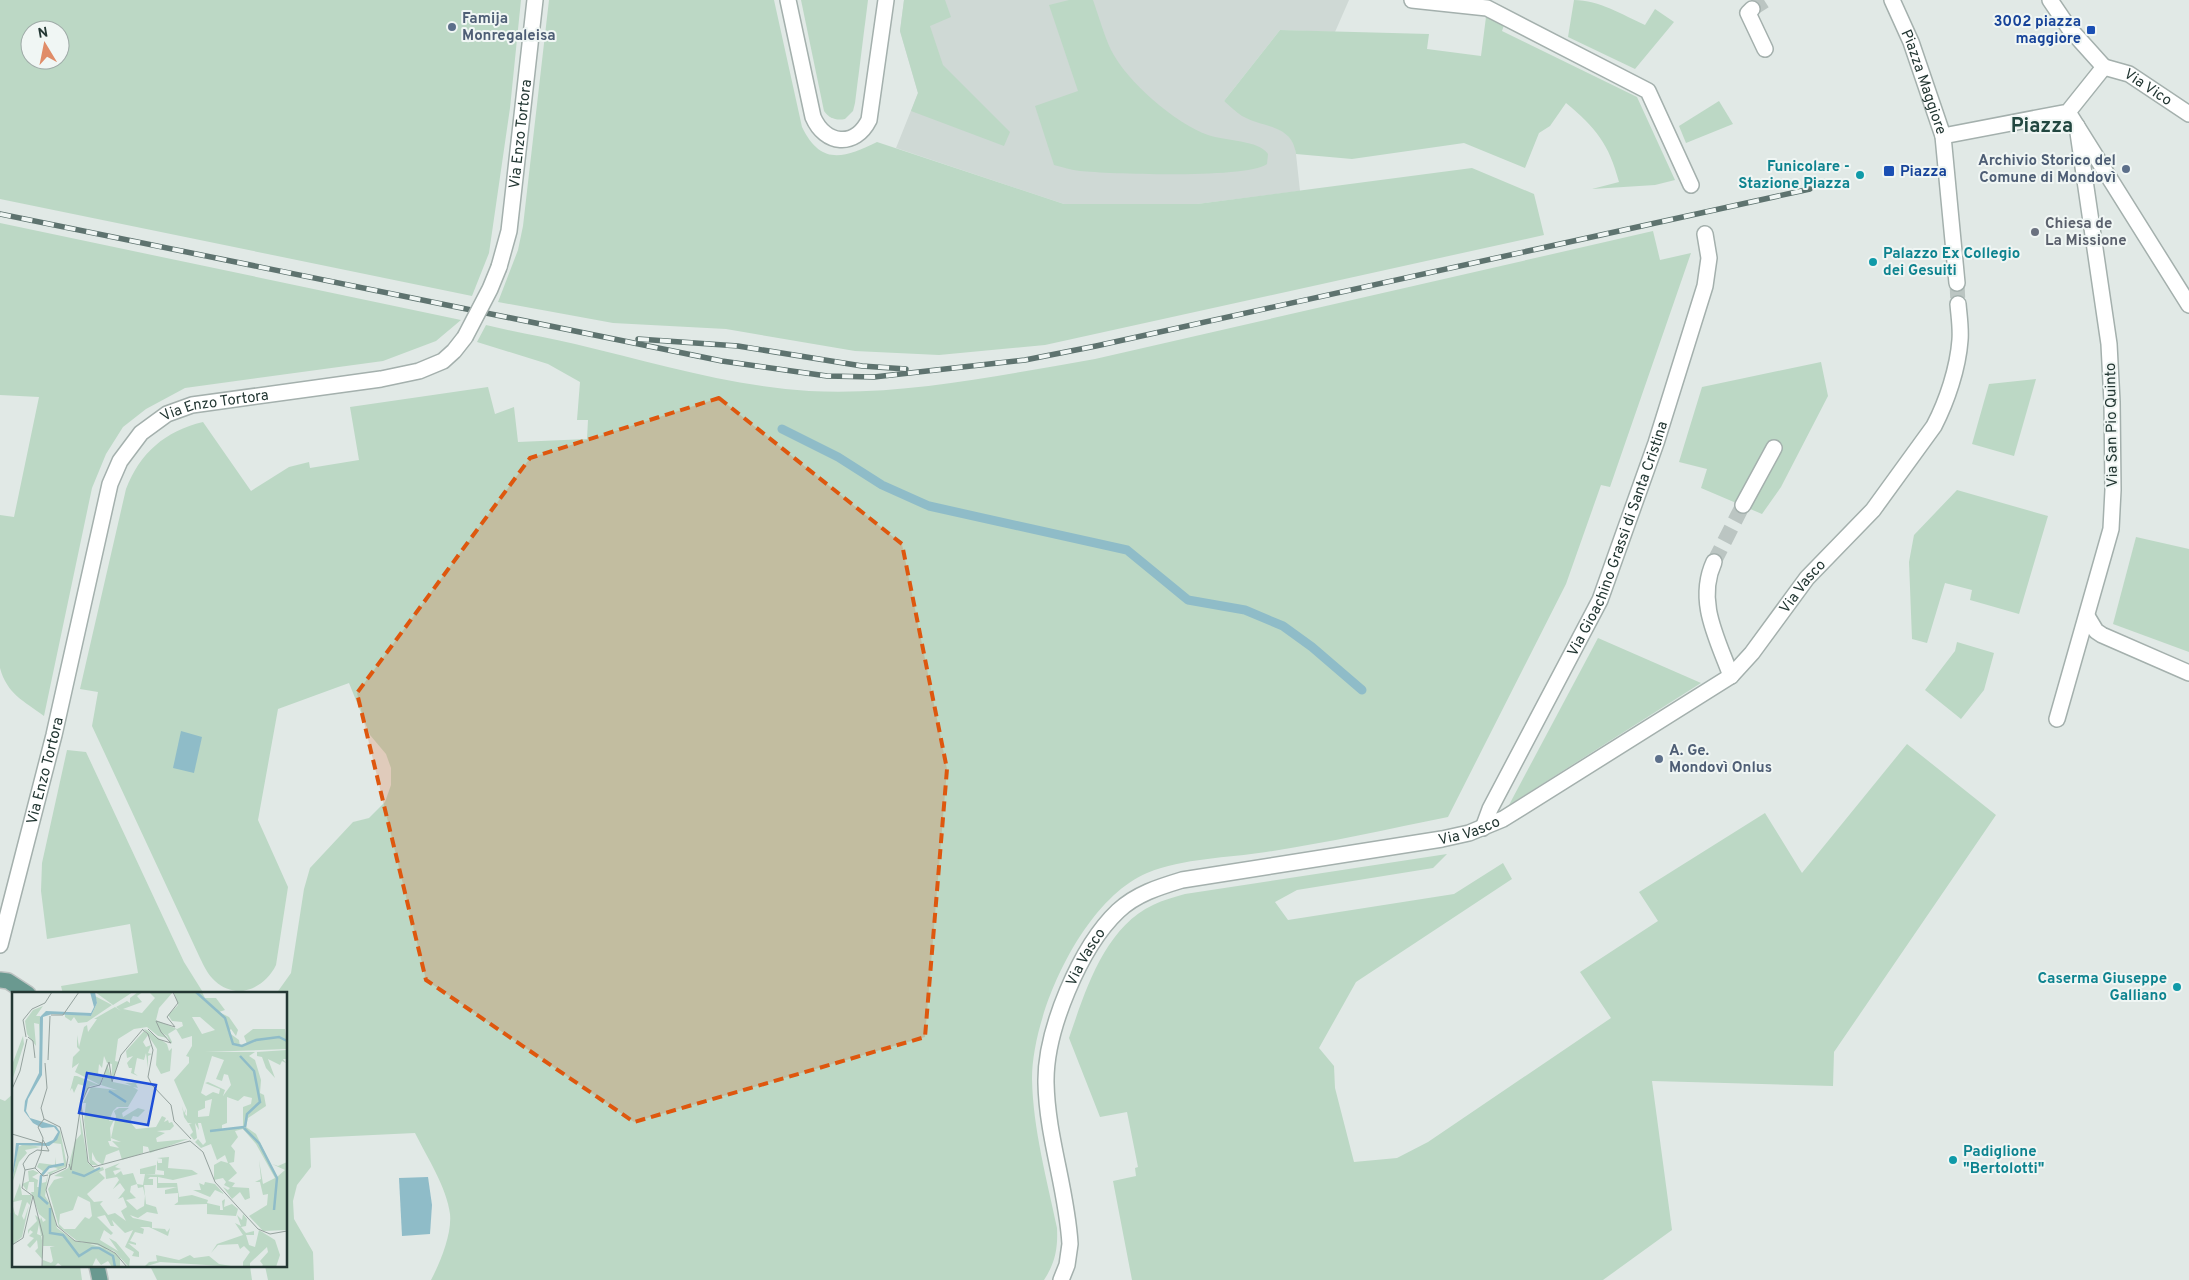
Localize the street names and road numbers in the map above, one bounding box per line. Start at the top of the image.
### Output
street label: Piazza Maggiore [1896,27,1950,137]
street label: Via Vico [2120,65,2175,111]
street label: Via Enzo Tortora [506,78,537,190]
street label: Via San Pio Quinto [2102,363,2123,487]
street label: Via Enzo Tortora [157,387,270,427]
street label: Via Gioachino Grassi di Santa Cristina [1564,419,1673,660]
street label: Via Vasco [1776,556,1831,618]
street label: Via Enzo Tortora [23,715,69,827]
street label: Via Vasco [1437,813,1503,851]
street label: Via Vasco [1063,925,1111,989]

